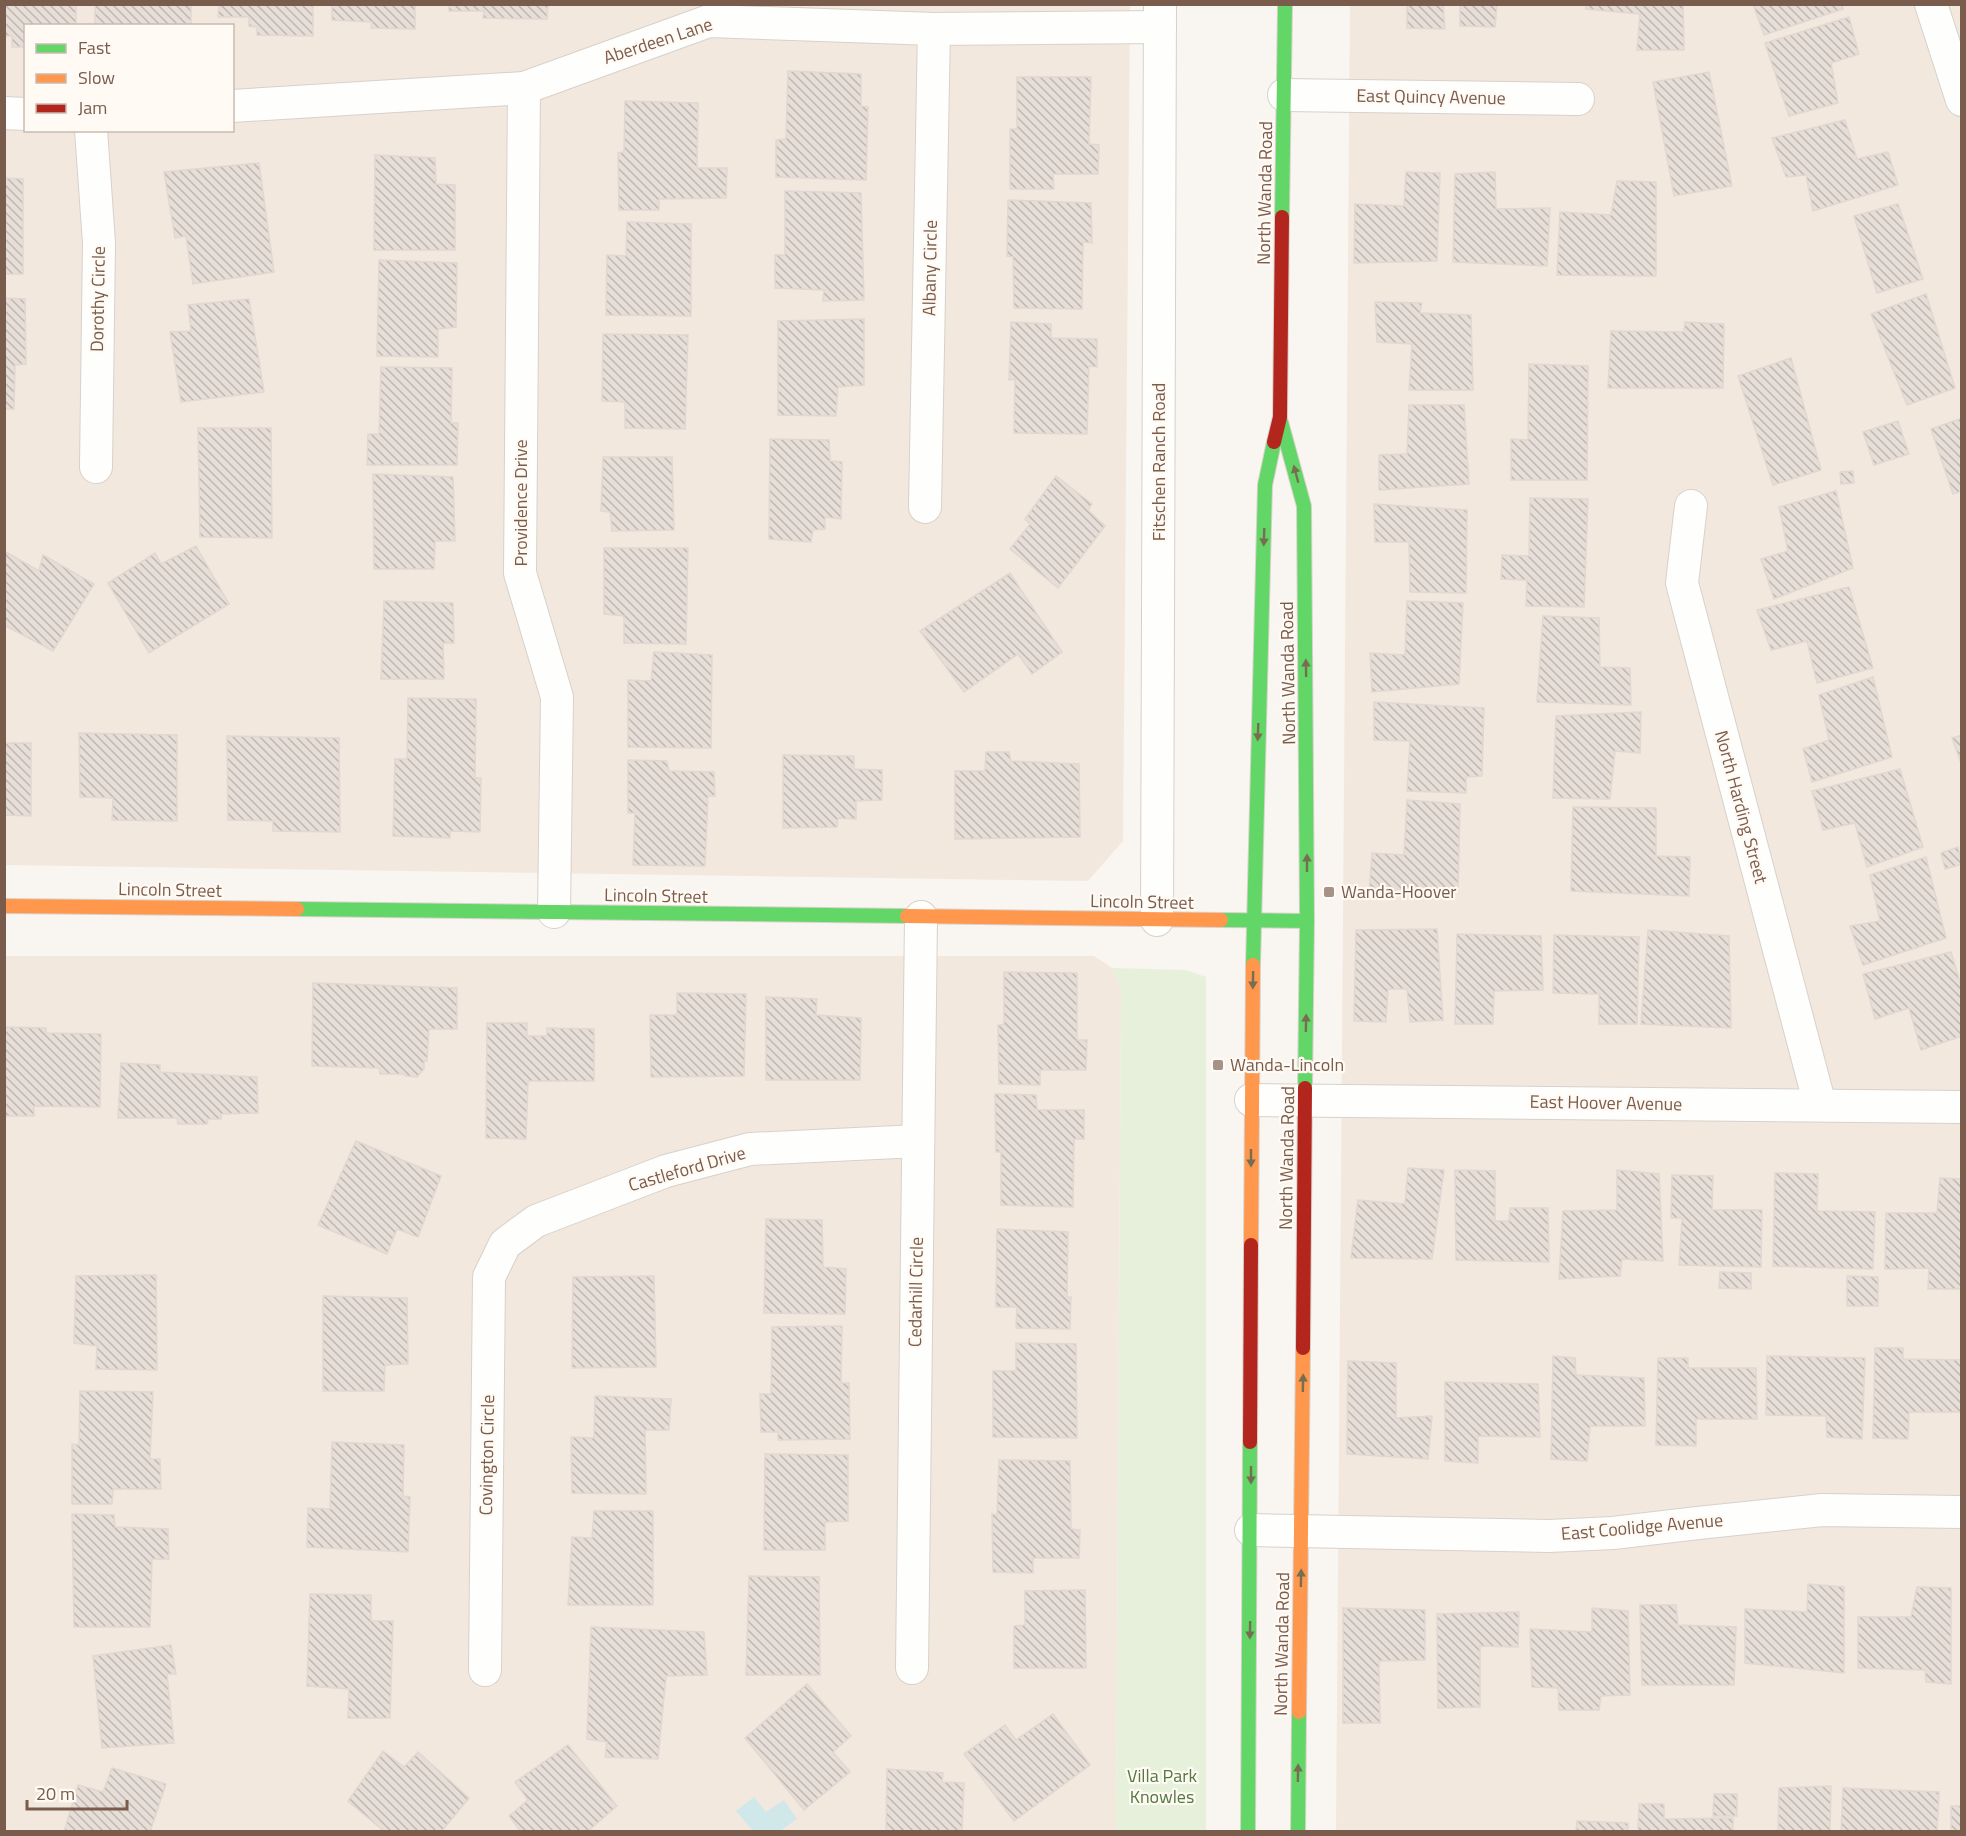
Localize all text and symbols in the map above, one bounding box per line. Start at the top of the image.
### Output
street label: Aberdeen Lane [600,10,716,71]
legend [24,24,234,132]
text: Fast [78,34,111,61]
text: Slow [78,64,115,91]
street label: East Quincy Avenue [1356,82,1506,111]
text: Jam [78,94,107,121]
street label: North Wanda Road [1250,121,1279,265]
street label: Albany Circle [915,220,944,316]
street label: Dorothy Circle [83,246,112,352]
street label: Fitschen Ranch Road [1145,383,1172,541]
street label: Providence Drive [507,439,534,567]
one-way arrow [1291,465,1300,483]
one-way arrow [1259,527,1268,546]
street label: North Wanda Road [1273,601,1302,745]
one-way arrow [1301,658,1311,677]
one-way arrow [1253,722,1262,741]
street label: North Harding Street [1708,727,1775,887]
one-way arrow [1302,853,1312,872]
street label: Lincoln Street [118,875,223,904]
place label: Wanda-Hoover [1341,878,1457,905]
street label: Lincoln Street [604,881,709,910]
marker: Wanda-Hoover [1322,885,1336,899]
street label: Lincoln Street [1090,887,1195,916]
one-way arrow [1248,970,1258,989]
one-way arrow [1301,1014,1311,1033]
place label: Wanda-Lincoln [1230,1051,1344,1078]
marker: Wanda-Lincoln [1211,1058,1225,1072]
street label: North Wanda Road [1272,1086,1301,1230]
street label: East Hoover Avenue [1529,1088,1683,1117]
street label: Castleford Drive [625,1139,749,1198]
one-way arrow [1246,1149,1256,1168]
street label: Cedarhill Circle [901,1237,930,1347]
one-way arrow [1298,1374,1308,1393]
street label: Covington Circle [472,1394,501,1516]
one-way arrow [1246,1466,1256,1485]
street label: East Coolidge Avenue [1560,1506,1724,1547]
one-way arrow [1296,1569,1306,1588]
street label: North Wanda Road [1267,1572,1296,1716]
one-way arrow [1245,1621,1255,1640]
park label: Villa Park Knowles [1127,1762,1197,1810]
one-way arrow [1294,1764,1303,1783]
scale bar [27,1773,128,1811]
text: 20 m [36,1780,75,1807]

